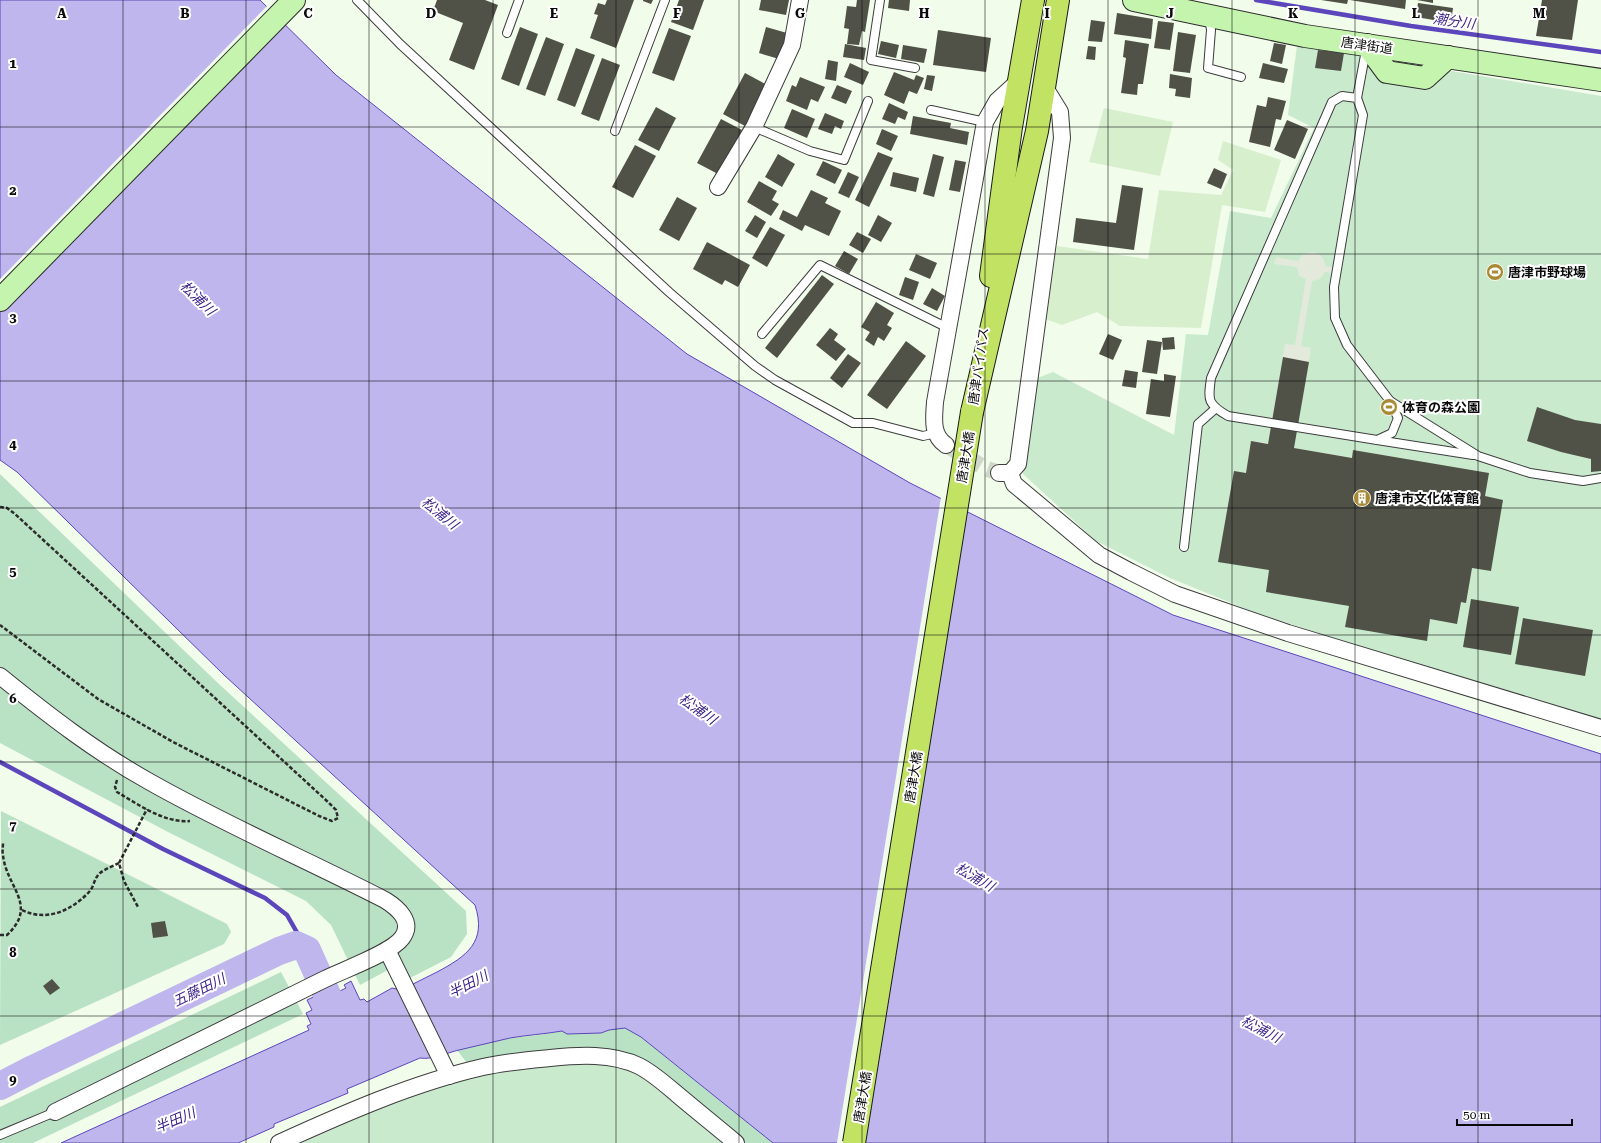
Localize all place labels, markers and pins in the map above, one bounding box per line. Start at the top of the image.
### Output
sports icon: 唐津市野球場 [1485,262,1505,282]
place label: 唐津市野球場 [1508,265,1586,280]
sports icon: 体育の森公園 [1379,397,1399,417]
place label: 体育の森公園 [1402,400,1480,415]
building icon: 唐津市文化体育館 [1352,488,1372,508]
place label: 唐津市文化体育館 [1375,491,1479,506]

